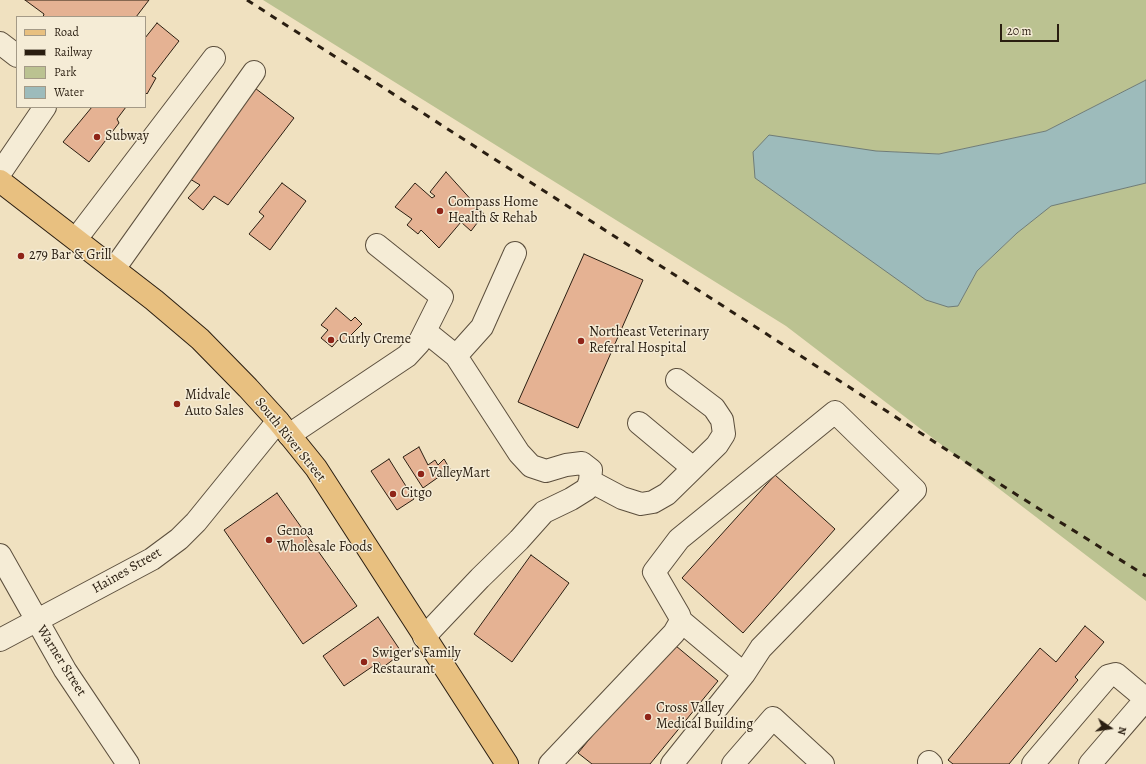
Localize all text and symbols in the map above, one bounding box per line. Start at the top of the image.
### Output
legend [16,16,146,108]
scale bar [1002,16,1061,42]
text: 20 m [1007,23,1031,39]
text: Road [54,24,79,40]
text: Railway [54,44,92,60]
text: Park [54,64,77,80]
text: Water [54,84,84,100]
place label: Subway [105,129,149,145]
marker: Subway [92,132,102,142]
place label: Compass Home Health & Rehab [448,195,538,228]
marker: Compass Home Health & Rehab [435,206,445,216]
place label: 279 Bar & Grill [29,248,111,264]
marker: 279 Bar & Grill [16,251,26,261]
place label: Northeast Veterinary Referral Hospital [589,325,709,358]
place label: Curly Creme [339,332,411,348]
marker: Curly Creme [326,335,336,345]
marker: Northeast Veterinary Referral Hospital [576,336,586,346]
place label: Midvale Auto Sales [185,388,244,420]
street label: South River Street [251,394,329,486]
marker: Midvale Auto Sales [172,399,182,409]
place label: ValleyMart [429,466,490,482]
marker: ValleyMart [416,469,426,479]
place label: Citgo [401,486,432,502]
marker: Citgo [388,489,398,499]
place label: Genoa Wholesale Foods [277,524,372,556]
marker: Genoa Wholesale Foods [264,535,274,545]
street label: Haines Street [89,544,165,598]
street label: Warner Street [33,622,89,700]
place label: Swiger's Family Restaurant [372,646,461,678]
marker: Swiger's Family Restaurant [359,657,369,667]
place label: Cross Valley Medical Building [656,701,753,734]
north arrow [1090,708,1130,748]
marker: Cross Valley Medical Building [643,712,653,722]
text: N [1114,725,1130,736]

